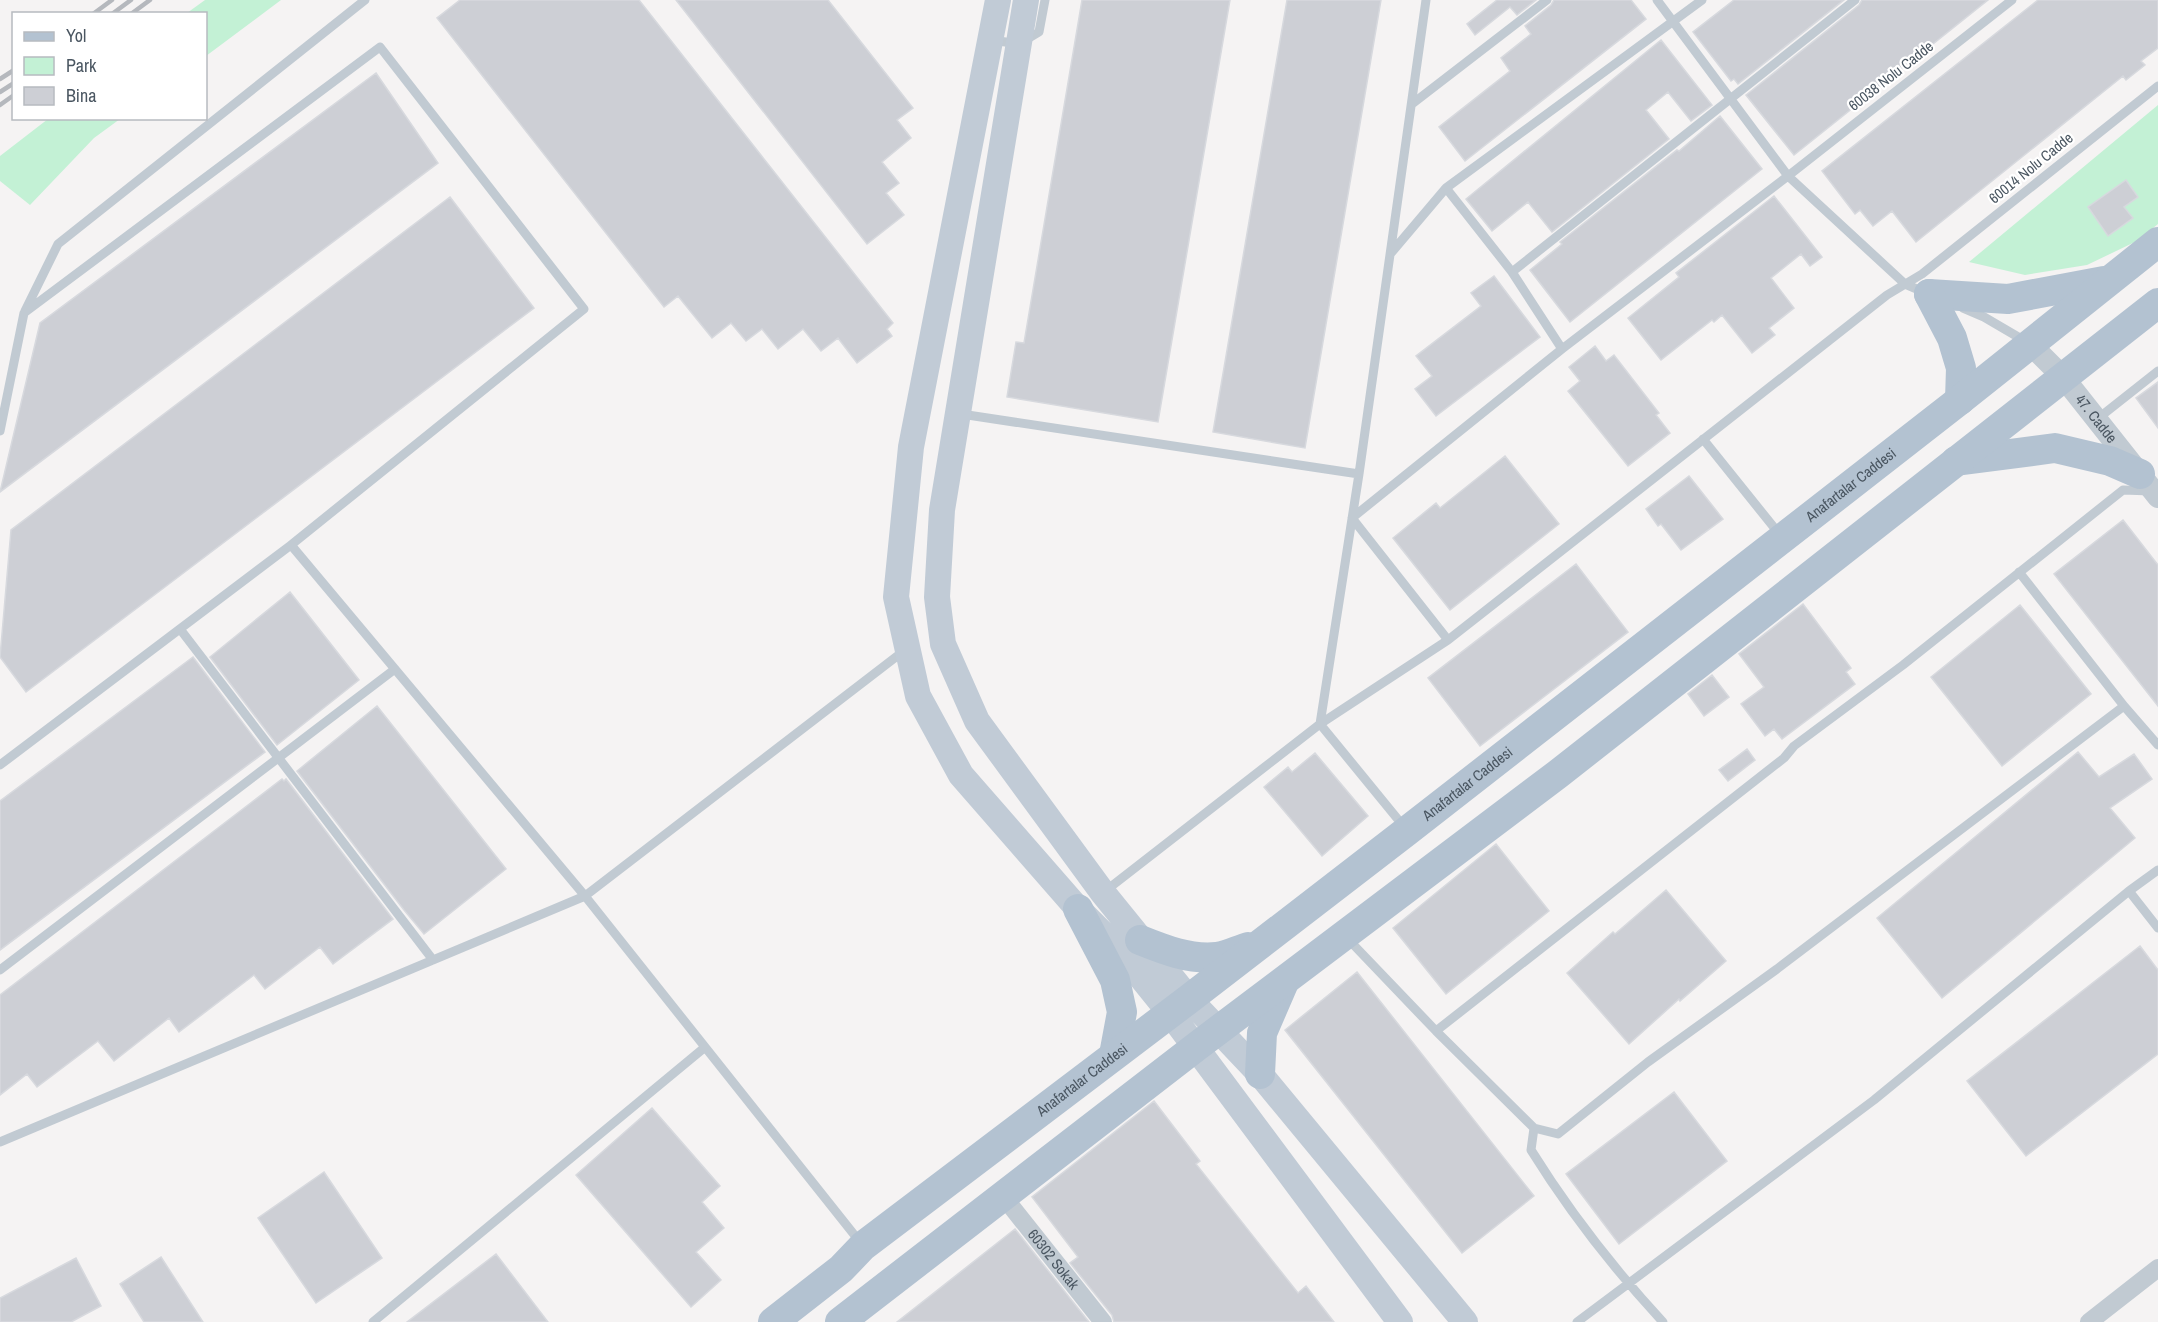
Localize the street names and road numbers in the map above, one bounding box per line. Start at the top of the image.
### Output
street label: 60038 Nolu Cadde [1844,36,1938,115]
street label: 60014 Nolu Cadde [1984,127,2077,208]
street label: 47. Cadde [2071,390,2122,447]
street label: Anafartalar Caddesi [1800,443,1900,527]
street label: Anafartalar Caddesi [1417,741,1517,826]
street label: Anafartalar Caddesi [1031,1038,1132,1122]
street label: 60302 Sokak [1023,1224,1085,1294]

